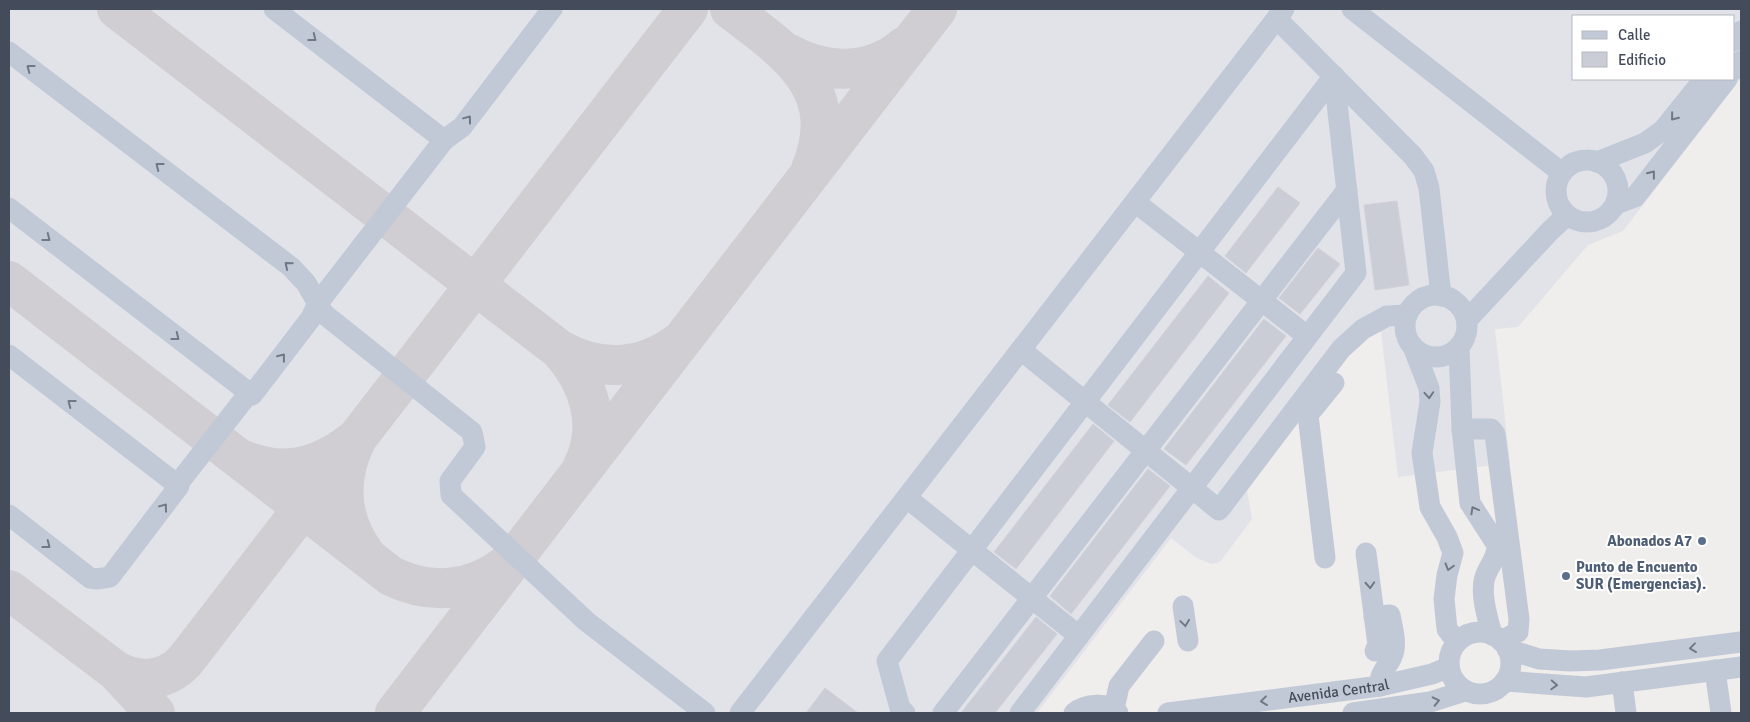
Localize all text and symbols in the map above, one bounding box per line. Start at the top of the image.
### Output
legend [1572,15,1735,80]
text: Calle [1618,26,1651,44]
one-way arrow [307,33,316,41]
text: Edificio [1618,51,1666,69]
one-way arrow [27,65,36,73]
one-way arrow [1671,111,1679,120]
one-way arrow [462,116,470,125]
one-way arrow [155,163,165,172]
one-way arrow [1646,171,1655,180]
one-way arrow [41,233,50,241]
one-way arrow [285,263,294,271]
one-way arrow [170,331,180,340]
one-way arrow [276,353,285,362]
one-way arrow [1423,391,1434,399]
one-way arrow [68,401,77,409]
one-way arrow [158,504,166,513]
one-way arrow [1470,506,1480,515]
place label: Abonados A7 [1607,532,1692,550]
marker: Abonados A7 [1696,535,1708,547]
one-way arrow [41,539,51,548]
place label: Punto de Encuento SUR (Emergencias). [1576,558,1706,593]
one-way arrow [1445,563,1455,571]
marker: Punto de Encuento SUR (Emergencias). [1560,570,1572,582]
one-way arrow [1364,581,1375,589]
one-way arrow [1180,619,1190,628]
one-way arrow [1689,642,1697,653]
street label: Avenida Central [1287,675,1391,707]
one-way arrow [1550,679,1558,690]
one-way arrow [1259,695,1267,706]
one-way arrow [1432,696,1441,707]

